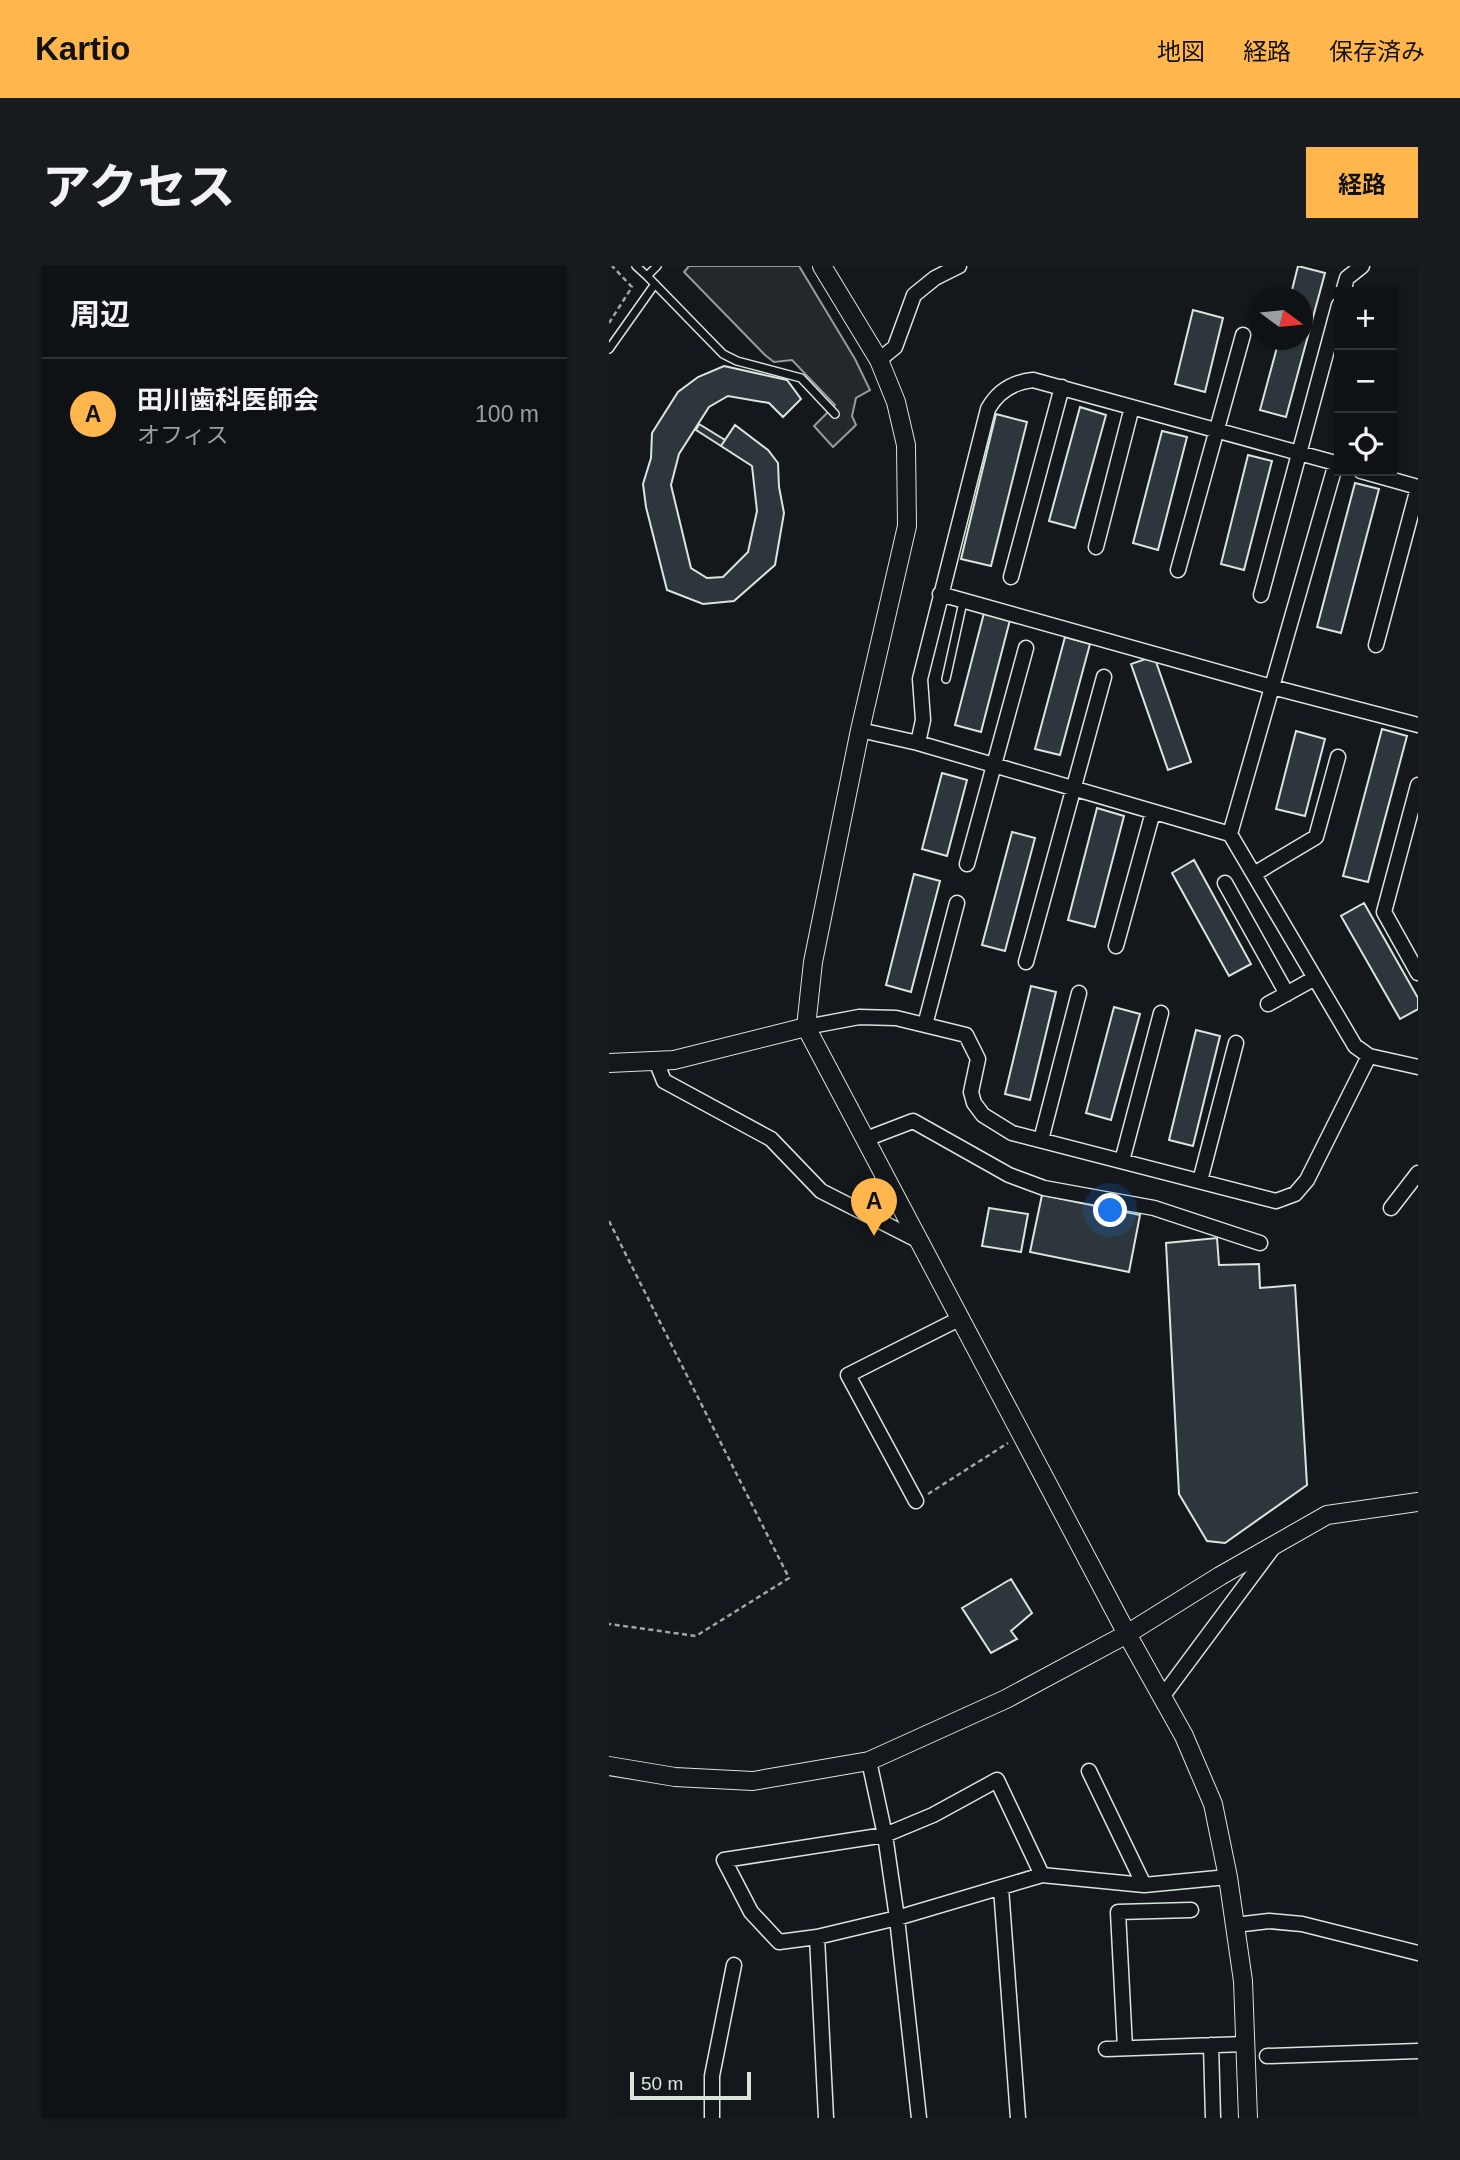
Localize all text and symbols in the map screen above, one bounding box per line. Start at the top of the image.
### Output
text: Kartio [35,30,130,67]
text: 地図 [1157,38,1205,65]
text: 経路 [1243,38,1291,65]
text: 保存済み [1329,38,1425,65]
button: 経路 [1306,147,1418,218]
text: アクセス [42,160,236,214]
north arrow [1250,287,1313,350]
map controls [1334,287,1397,476]
button: + [1334,287,1397,350]
text: 周辺 [70,298,130,331]
button: − [1334,350,1397,413]
text: 田川歯科医師会 [137,385,319,415]
text: A [85,401,101,427]
text: 100 m [475,401,539,427]
button: locate [1334,413,1397,476]
text: オフィス [137,422,229,448]
pin: A [851,1178,897,1236]
your location [1093,1193,1127,1227]
scale bar [630,2069,751,2101]
text: 50 m [641,2073,683,2094]

